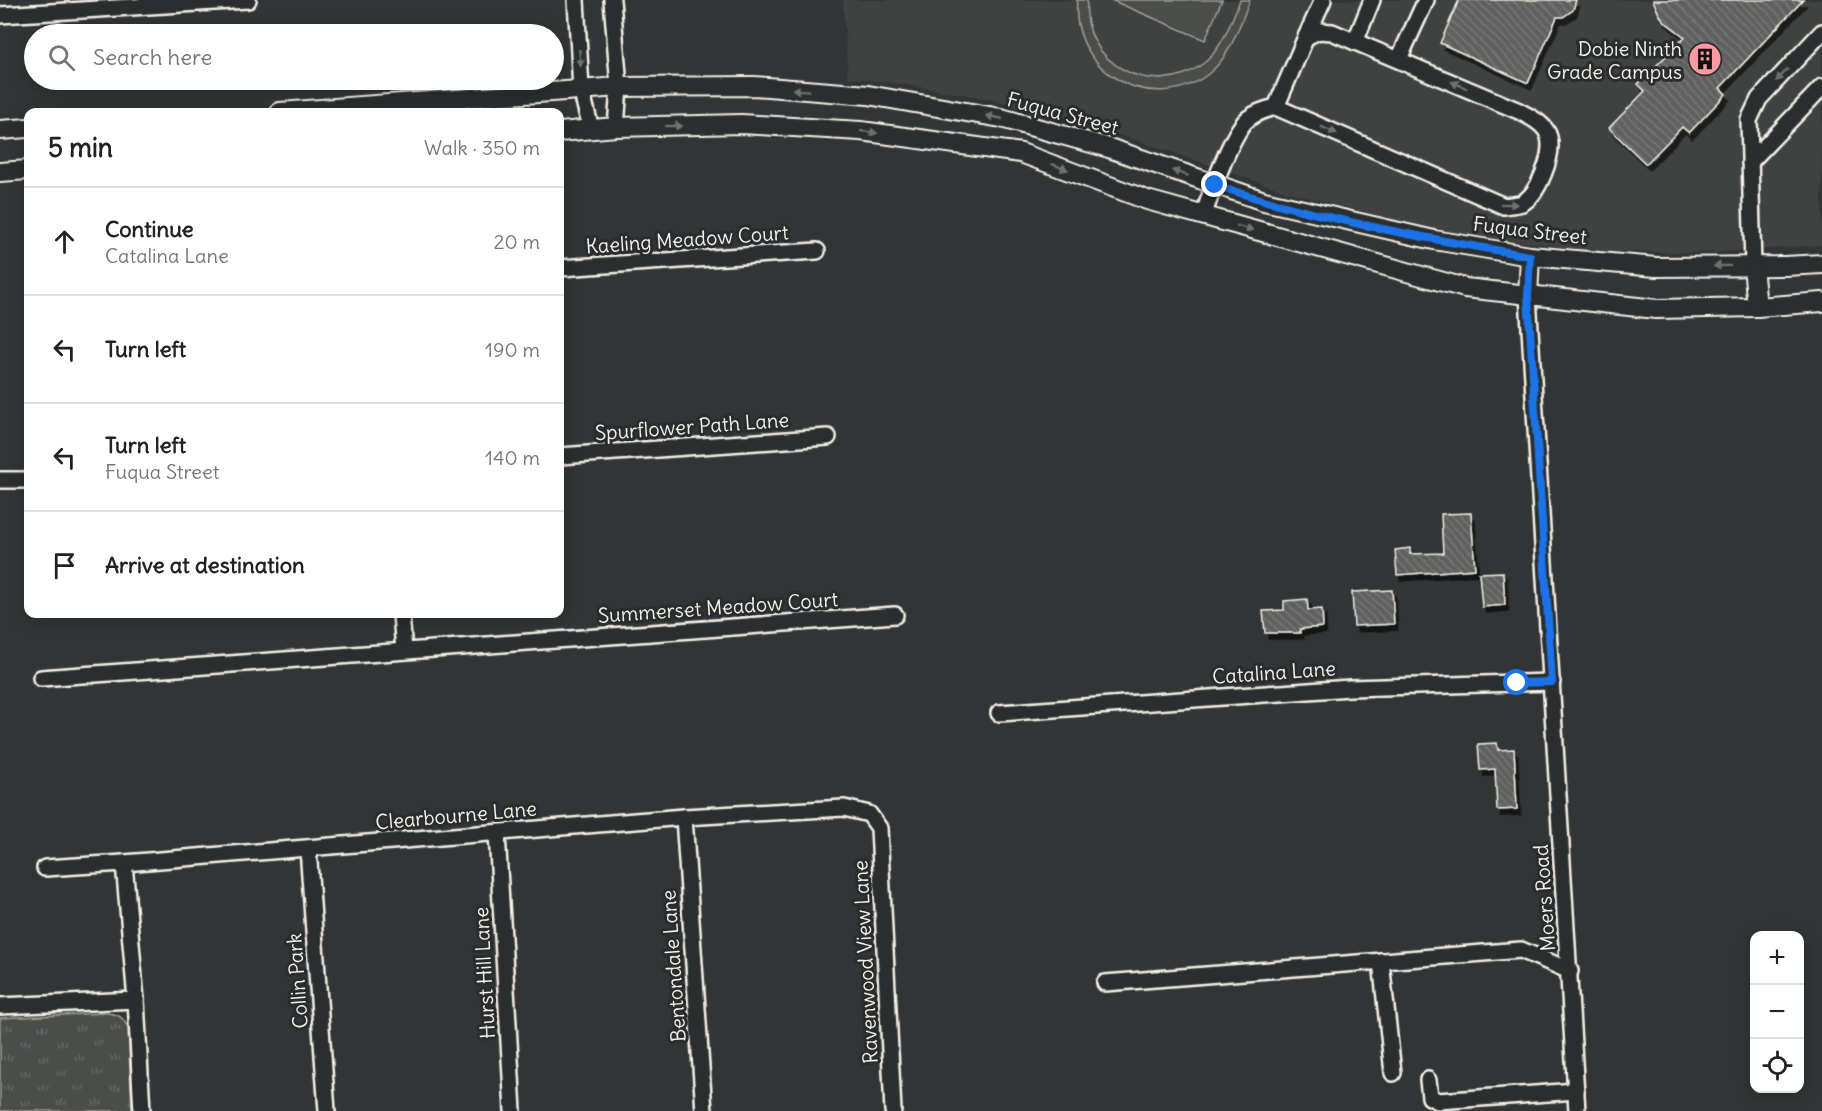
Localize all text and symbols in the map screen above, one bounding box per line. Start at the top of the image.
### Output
search box [24,24,564,90]
place label: Dobie Ninth Grade Campus [1547,36,1682,84]
icon: search [45,41,78,74]
building icon: Dobie Ninth Grade Campus [1687,41,1723,77]
text: Search here [93,43,212,71]
one-way arrow [575,49,584,68]
one-way arrow [1775,67,1789,82]
one-way arrow [1450,80,1468,89]
one-way arrow [791,85,810,95]
street label: Fuqua Street [1005,86,1122,140]
one-way arrow [984,112,1003,121]
one-way arrow [665,121,684,131]
one-way arrow [1321,126,1338,135]
one-way arrow [860,127,879,136]
text: 5 min [48,131,113,164]
text: Walk · 350 m [424,135,540,160]
one-way arrow [1051,163,1069,173]
one-way arrow [1171,167,1189,177]
route end [1201,171,1227,197]
one-way arrow [1500,199,1519,209]
street label: Fuqua Street [1472,211,1589,249]
text: Continue [105,215,194,243]
street label: Kaeling Meadow Court [585,219,789,259]
one-way arrow [1236,223,1254,233]
icon: ahead [48,225,81,258]
text: 20 m [494,229,540,254]
text: Catalina Lane [105,243,229,268]
one-way arrow [1712,261,1731,271]
icon: left [48,333,81,366]
text: Turn left [105,335,186,363]
text: 190 m [485,337,540,362]
street label: Spurflower Path Lane [594,407,790,445]
text: Turn left [105,431,186,459]
icon: left [48,441,81,474]
text: 140 m [485,445,540,470]
text: Fuqua Street [105,459,219,484]
icon: arrive [48,549,81,582]
text: Arrive at destination [105,551,305,579]
street label: Summerset Meadow Court [597,586,839,628]
street label: Catalina Lane [1211,655,1337,689]
route start [1503,669,1529,695]
street label: Clearbourne Lane [374,795,538,835]
street label: Moers Road [1528,844,1560,952]
street label: Ravenwood View Lane [847,860,883,1064]
street label: Bentondale Lane [655,889,691,1043]
street label: Hurst Hill Lane [468,906,500,1040]
map controls [1750,931,1804,1093]
button: + [1750,931,1804,985]
street label: Collin Park [281,933,313,1029]
button: − [1750,985,1804,1039]
button: locate [1750,1039,1804,1093]

